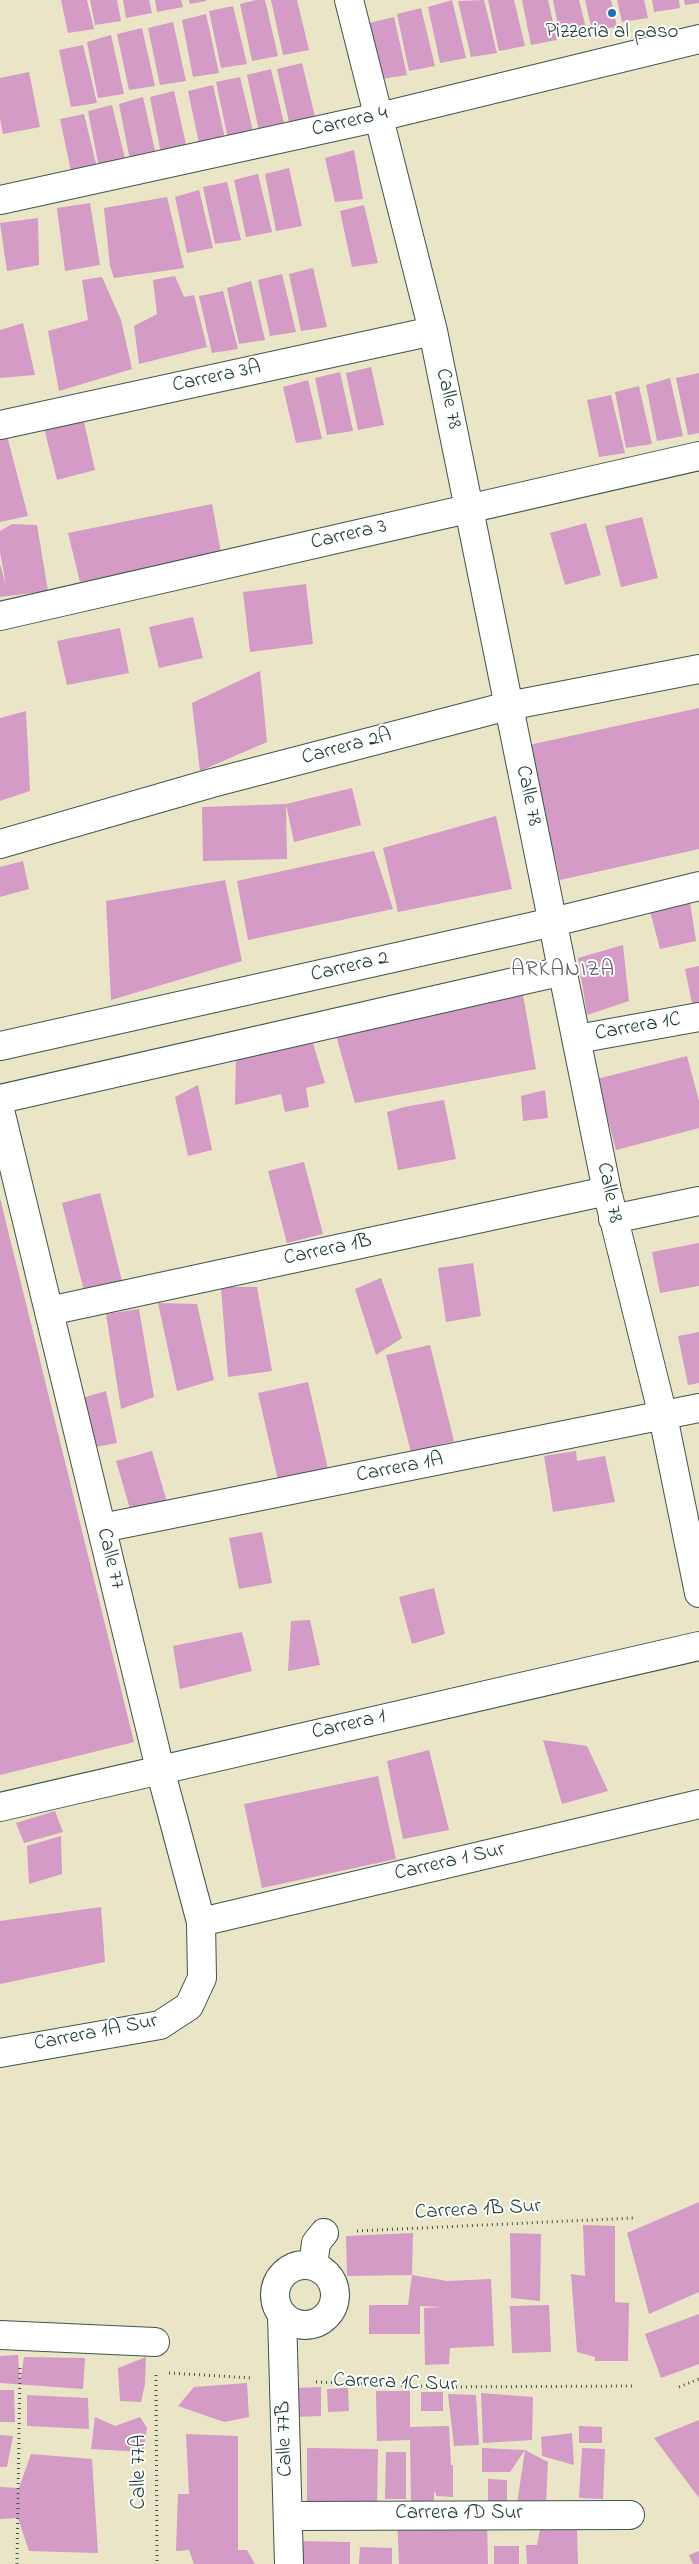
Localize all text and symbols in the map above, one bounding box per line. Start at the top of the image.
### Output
marker: Pizzeria al paso [606,7,618,19]
place label: Pizzeria al paso [545,21,679,47]
street label: Carrera 4 [310,102,390,144]
street label: Carrera 3A [170,356,264,400]
street label: Calle 78 [428,366,466,432]
street label: Carrera 3 [309,515,389,557]
street label: Carrera 2A [299,724,395,772]
street label: Calle 78 [508,763,546,829]
street label: Carrera 2 [309,947,391,989]
district label: ARKANIZA [510,958,616,984]
street label: Carrera 1C [593,1008,683,1048]
street label: Calle 78 [589,1160,627,1226]
street label: Carrera 1B [282,1229,374,1273]
street label: Carrera 1A [354,1448,446,1490]
street label: Calle 77 [89,1526,129,1592]
street label: Carrera 1 [310,1705,388,1747]
street label: Carrera 1 Sur [392,1838,508,1888]
street label: Carrera 1A Sur [32,2010,160,2058]
street label: Carrera 1B Sur [414,2195,542,2227]
street label: Carrera 1C Sur [333,2369,457,2399]
street label: Calle 77B [272,2401,300,2477]
street label: Calle 77A [128,2435,154,2509]
street label: Carrera 1D Sur [395,2502,523,2528]

